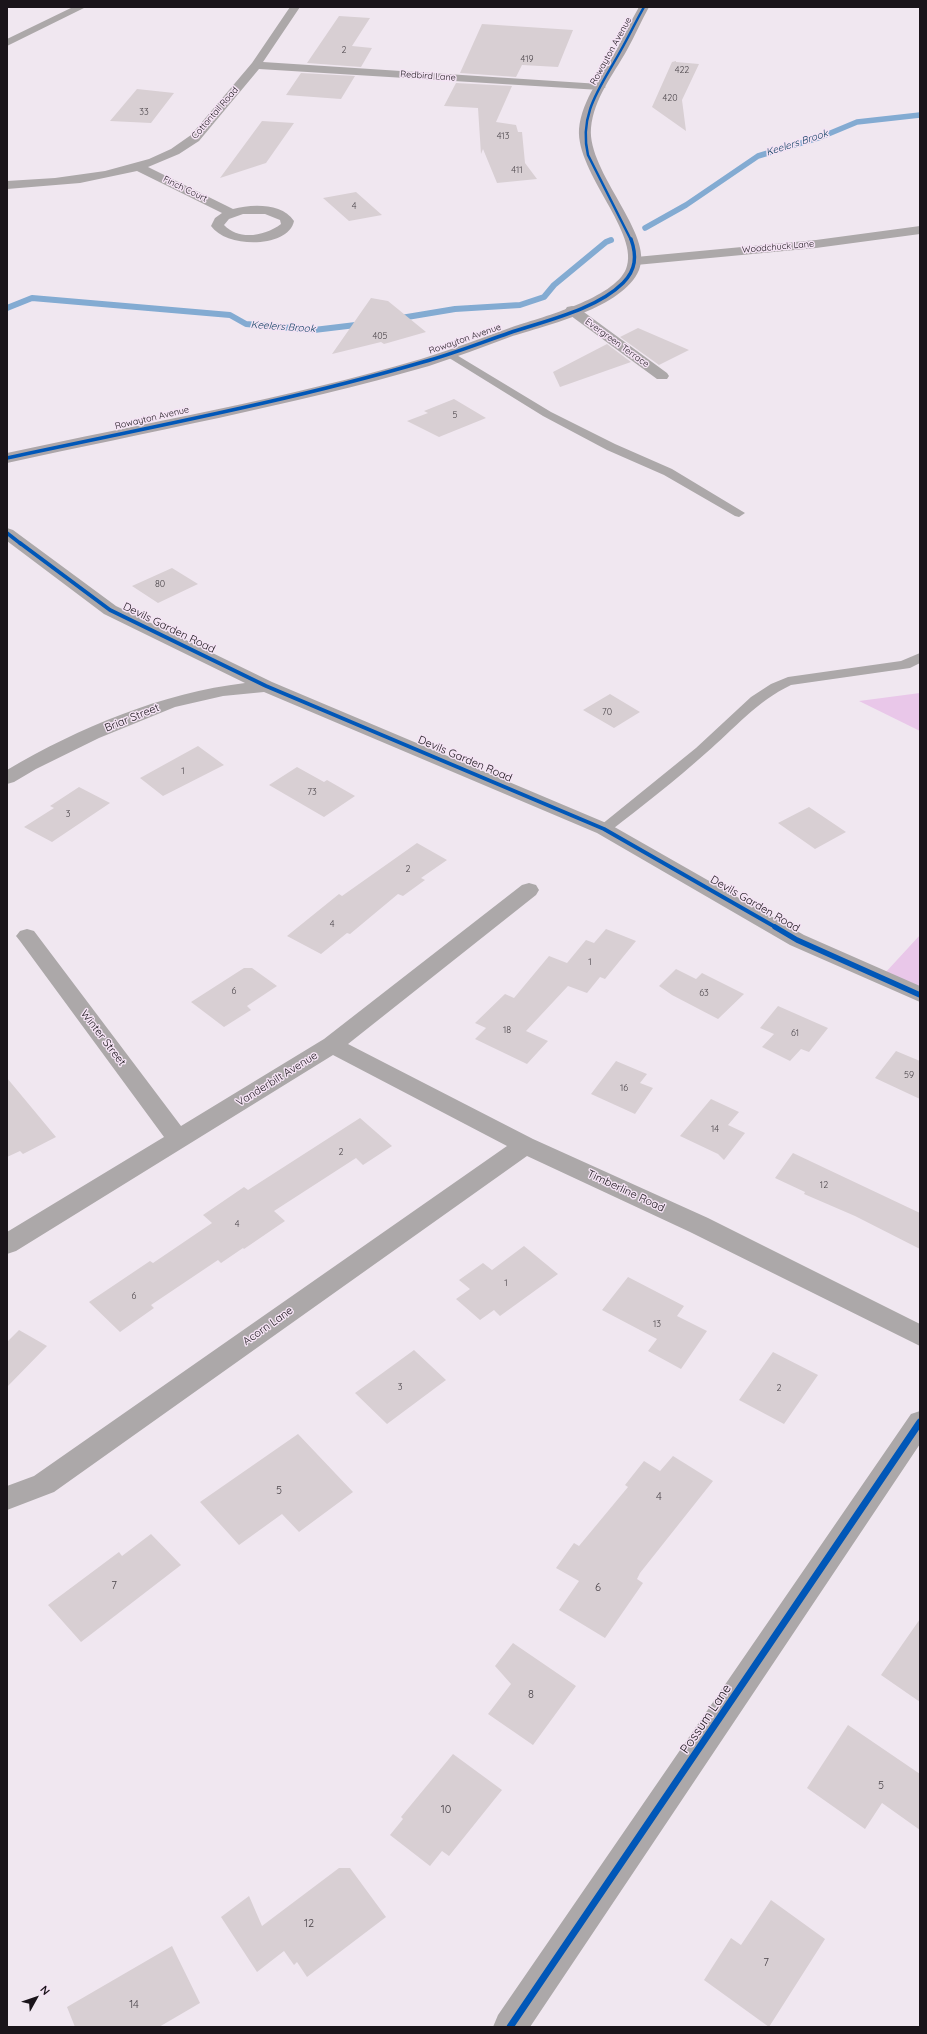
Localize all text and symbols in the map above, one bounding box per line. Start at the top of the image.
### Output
street label: Rowayton Avenue [588,15,634,87]
house number: 2 [342,45,346,55]
house number: 419 [520,54,534,64]
house number: 422 [675,65,689,75]
street label: Redbird Lane [400,69,456,83]
street label: Cottontail Road [190,85,240,141]
house number: 420 [662,93,678,103]
house number: 33 [139,107,149,117]
water label: Keelers Brook [764,127,830,159]
house number: 413 [497,131,509,141]
house number: 411 [511,165,523,175]
street label: Finch Court [161,174,209,204]
house number: 4 [352,201,356,211]
street label: Woodchuck Lane [742,238,814,256]
street label: Evergreen Terrace [583,316,651,370]
water label: Keelers Brook [250,319,316,335]
street label: Rowayton Avenue [427,322,503,356]
house number: 405 [372,331,388,341]
street label: Rowayton Avenue [114,404,190,432]
house number: 5 [453,410,457,420]
house number: 80 [155,579,165,589]
street label: Devils Garden Road [121,600,217,656]
street label: Briar Street [103,701,161,735]
house number: 70 [602,707,612,717]
street label: Devils Garden Road [416,733,514,785]
house number: 1 [181,766,185,776]
house number: 73 [307,787,317,797]
house number: 3 [66,809,70,819]
house number: 2 [406,864,410,874]
street label: Devils Garden Road [708,873,802,935]
house number: 4 [330,919,334,929]
house number: 1 [588,957,592,967]
house number: 6 [232,986,236,996]
house number: 63 [699,988,709,998]
street label: Winter Street [78,1007,128,1069]
house number: 18 [503,1025,511,1035]
house number: 61 [791,1028,799,1038]
street label: Vanderbilt Avenue [234,1049,320,1109]
house number: 59 [904,1070,914,1080]
house number: 16 [620,1083,628,1093]
house number: 14 [711,1124,719,1134]
house number: 2 [339,1147,343,1157]
street label: Timberline Road [585,1167,667,1215]
house number: 12 [820,1180,828,1190]
house number: 4 [235,1219,239,1229]
house number: 1 [504,1278,508,1288]
house number: 6 [132,1291,136,1301]
street label: Acorn Lane [240,1304,296,1348]
house number: 13 [653,1319,661,1329]
house number: 3 [398,1382,402,1392]
house number: 2 [777,1383,781,1393]
house number: 5 [276,1484,282,1498]
house number: 4 [656,1490,662,1504]
house number: 7 [111,1579,117,1593]
house number: 6 [595,1581,601,1595]
street label: Possum Lane [677,1681,735,1757]
house number: 8 [528,1688,534,1702]
house number: 5 [878,1779,884,1793]
house number: 10 [441,1803,451,1817]
house number: 12 [304,1917,314,1931]
house number: 7 [763,1956,769,1970]
north arrow [16,1978,56,2018]
text: N [37,1983,53,1998]
house number: 14 [129,1998,139,2012]

